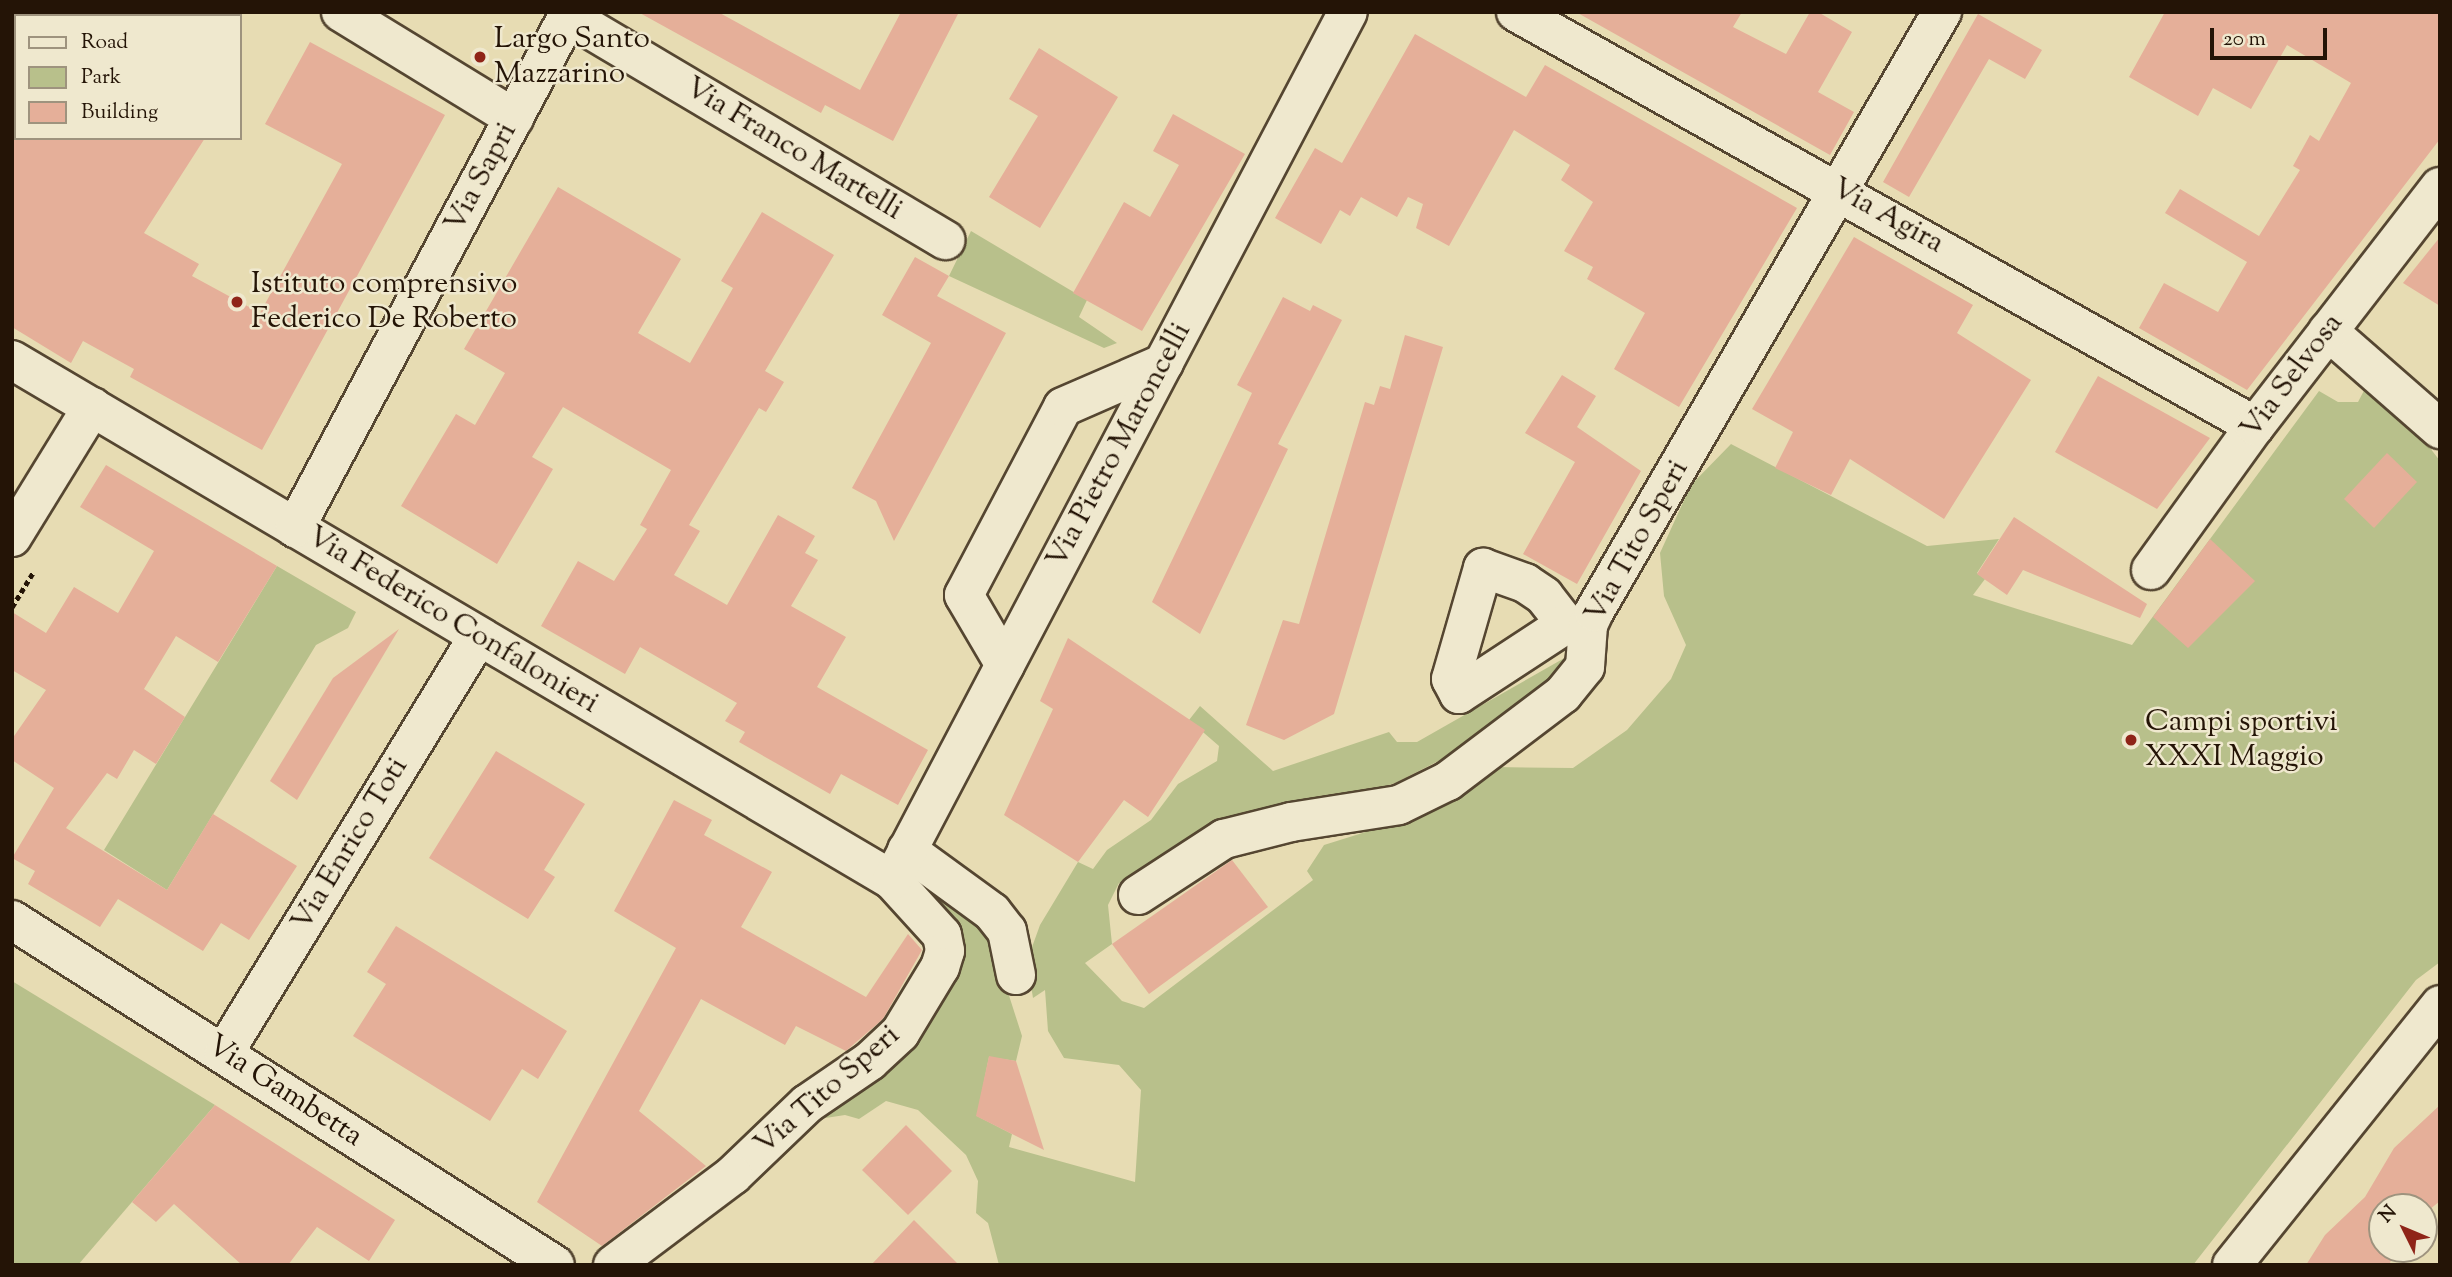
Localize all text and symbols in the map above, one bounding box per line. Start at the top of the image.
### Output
legend [14,14,242,140]
scale bar [2214,14,2331,58]
place label: Largo Santo Mazzarino [494,22,650,92]
text: 20 m [2223,25,2266,55]
text: Road [81,28,128,58]
marker: Largo Santo Mazzarino [472,49,488,65]
text: Park [81,63,121,93]
street label: Via Franco Martelli [678,71,908,229]
text: Building [81,98,158,128]
street label: Via Sapri [438,117,526,239]
street label: Via Agira [1824,171,1950,263]
place label: Istituto comprensivo Federico De Roberto [251,267,517,338]
marker: Istituto comprensivo Federico De Roberto [229,294,245,310]
street label: Via Selvosa [2234,307,2352,447]
street label: Via Pietro Maroncelli [1040,317,1200,575]
street label: Via Tito Speri [1579,454,1697,630]
street label: Via Federico Confalonieri [300,520,604,722]
place label: Campi sportivi XXXI Maggio [2145,705,2338,776]
marker: Campi sportivi XXXI Maggio [2123,732,2139,748]
street label: Via Enrico Toti [285,752,417,938]
street label: Via Tito Speri [748,1018,908,1164]
street label: Via Gambetta [199,1028,369,1156]
north arrow [2368,1193,2438,1263]
text: N [2374,1200,2404,1229]

